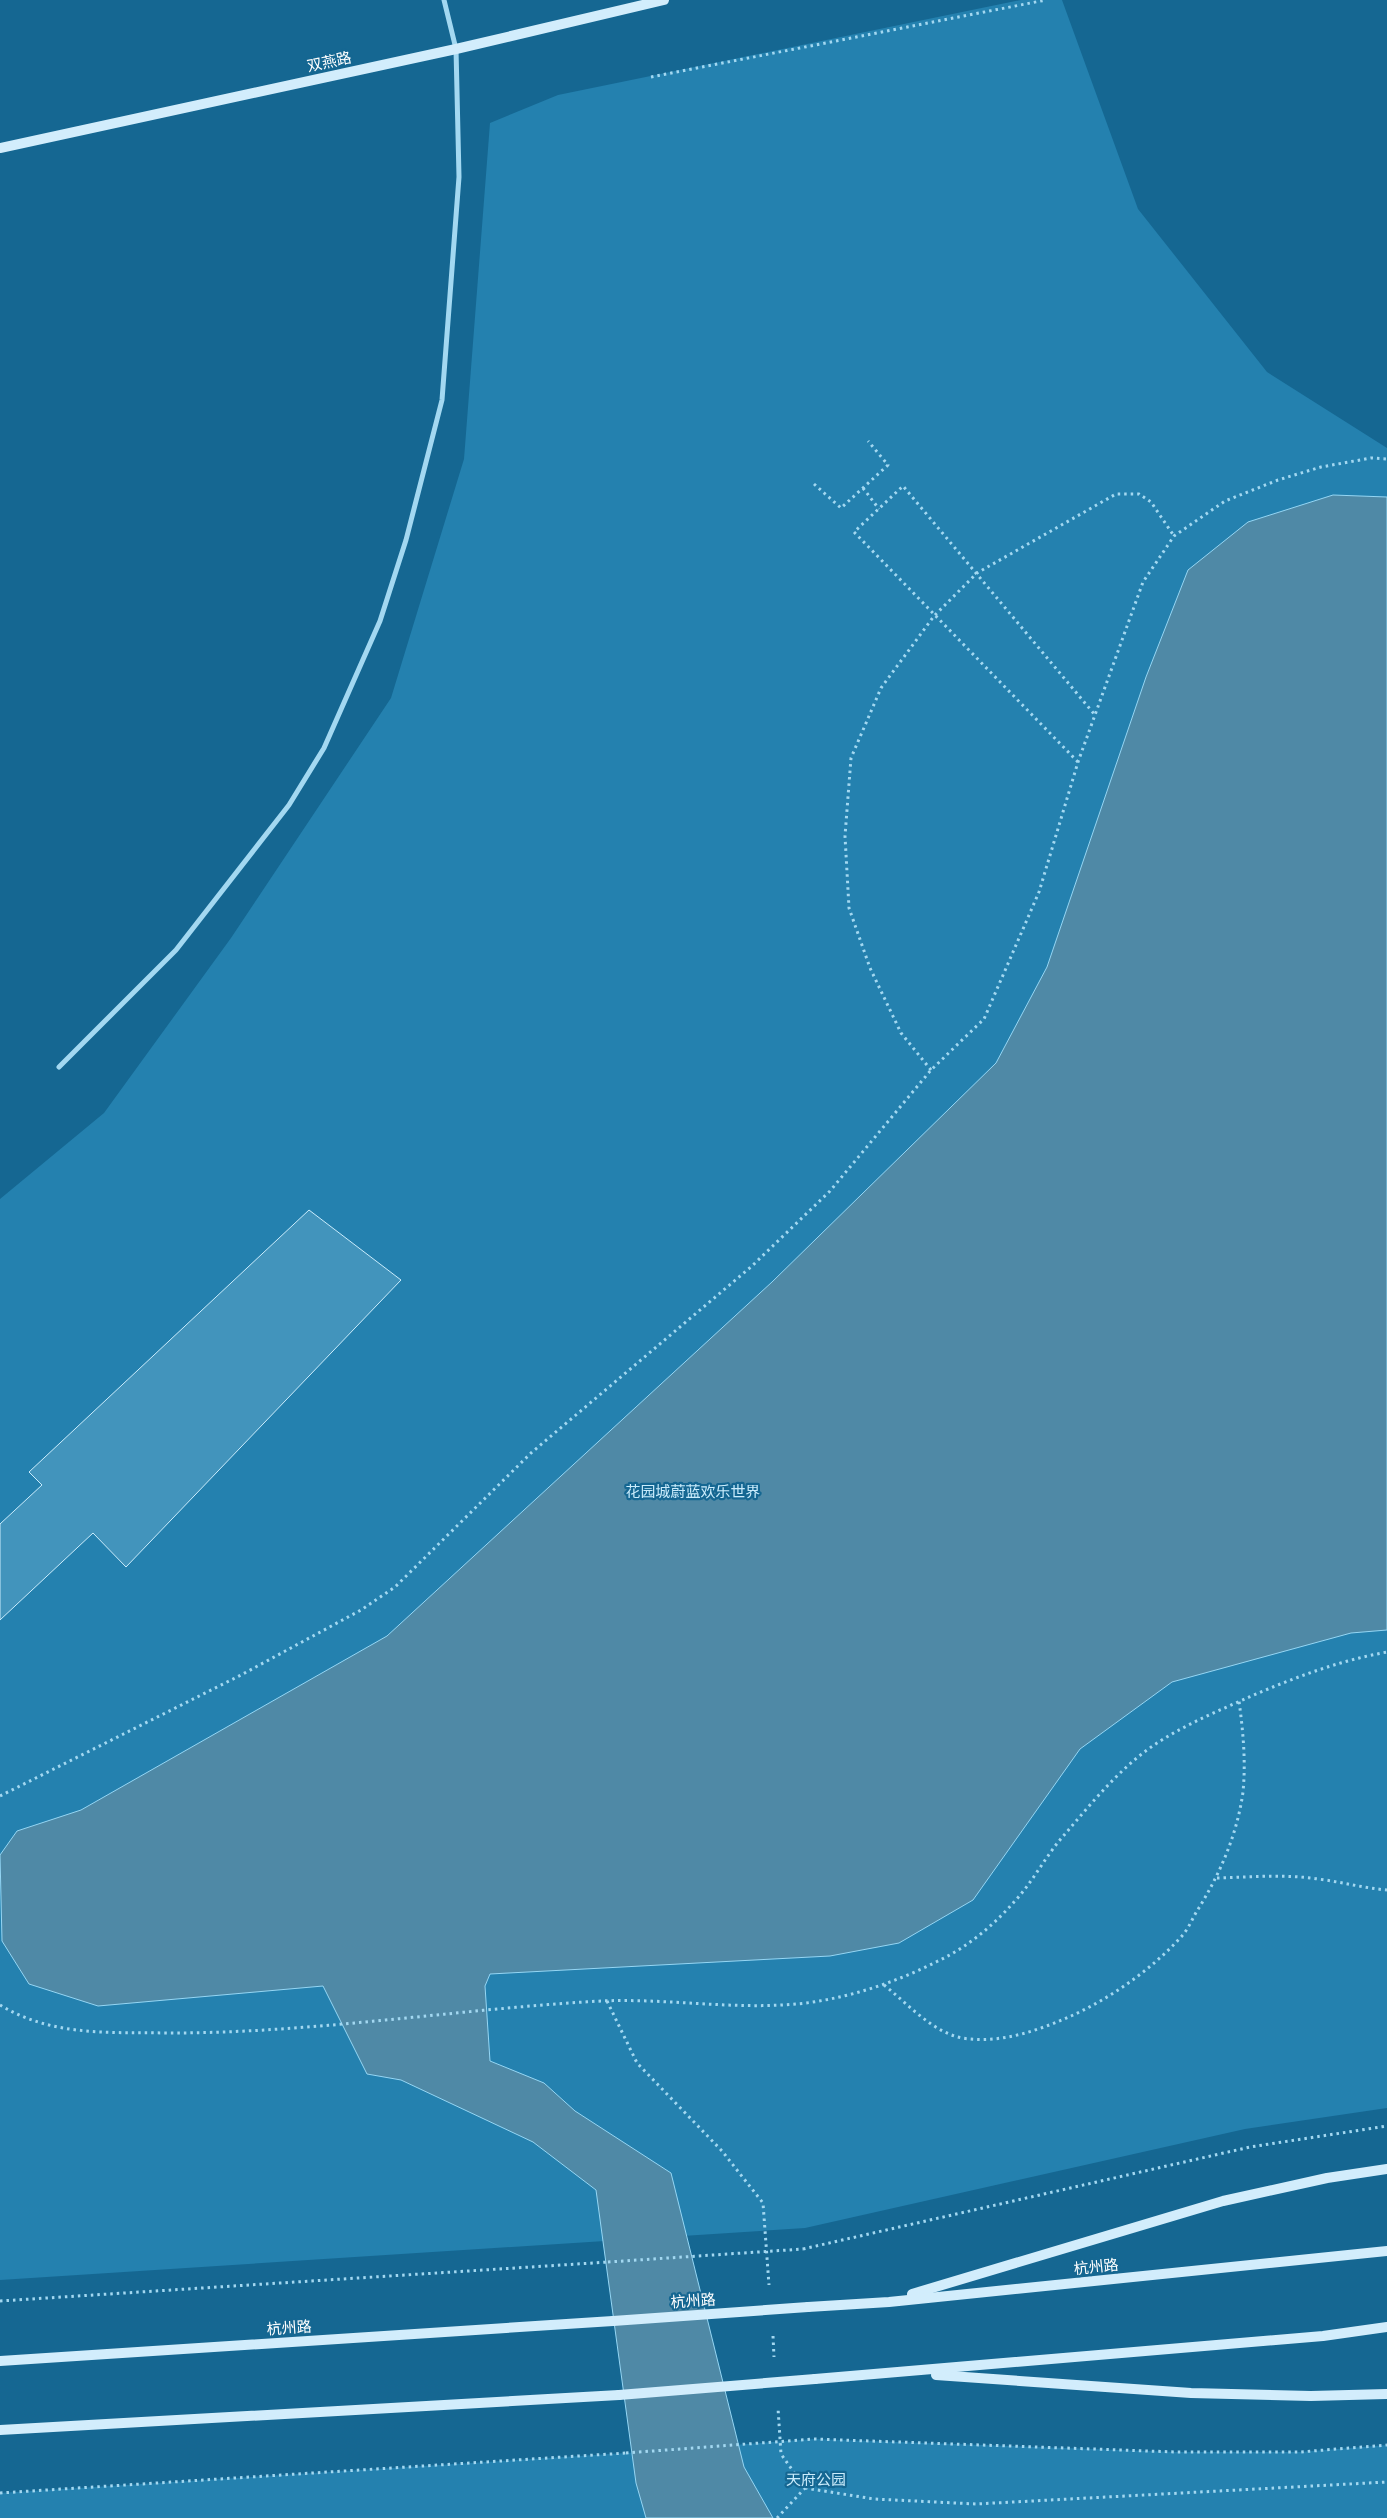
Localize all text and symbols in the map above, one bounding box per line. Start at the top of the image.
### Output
street label: 双燕路 [305,48,353,74]
park label: 花园城蔚蓝欢乐世界 [625,1482,761,1500]
street label: 杭州路 [1073,2255,1119,2277]
street label: 杭州路 [670,2289,716,2311]
street label: 杭州路 [266,2316,312,2338]
park label: 天府公园 [786,2470,846,2488]

